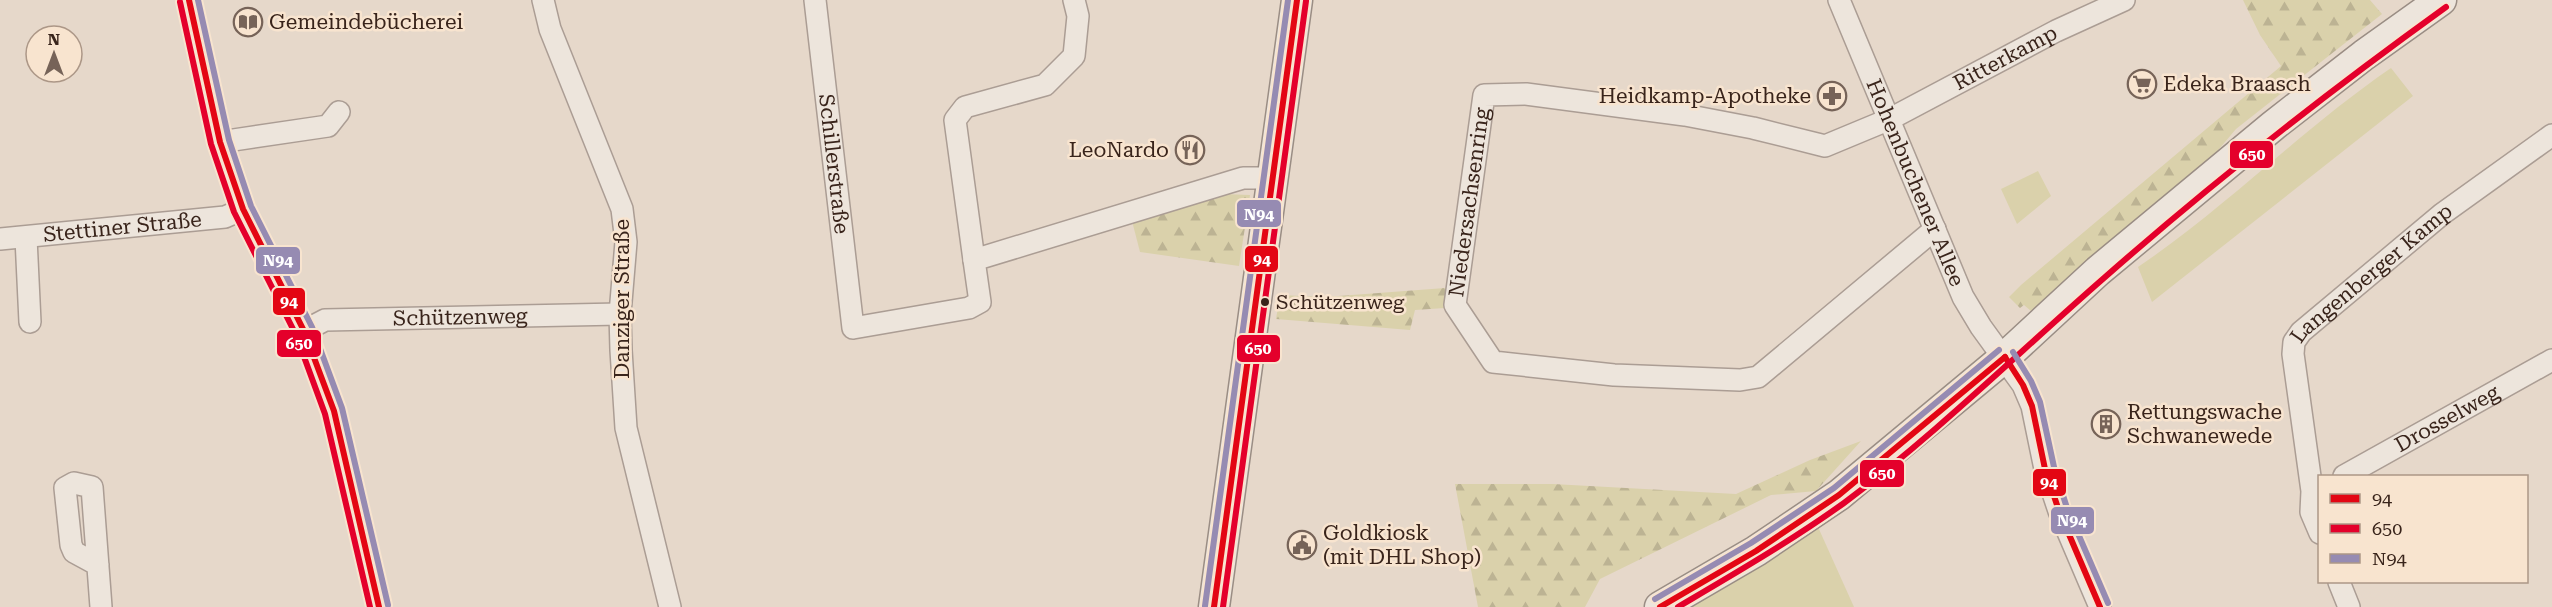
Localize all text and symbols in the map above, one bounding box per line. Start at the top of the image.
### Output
library icon: Gemeindebücherei [232,6,264,38]
place label: Gemeindebücherei [269,10,463,34]
street label: Ritterkamp [1949,21,2061,95]
north arrow [24,24,84,84]
text: N [48,30,60,49]
supermarket icon: Edeka Braasch [2126,68,2158,100]
place label: Edeka Braasch [2163,72,2311,96]
street label: Hohenbuchener Allee [1861,76,1969,290]
pharmacy icon: Heidkamp-Apotheke [1816,80,1848,112]
place label: Heidkamp-Apotheke [1599,84,1811,108]
street label: Schillerstraße [814,93,854,235]
street label: Niedersachsenring [1444,106,1494,298]
restaurant icon: LeoNardo [1174,134,1206,166]
place label: LeoNardo [1069,138,1169,162]
line badge: 650 [2229,140,2274,169]
text: 650 [2239,145,2265,164]
line badge: N94 [1236,199,1282,228]
street label: Langenberger Kamp [2285,199,2457,347]
text: N94 [1244,205,1274,224]
street label: Stettiner Straße [42,207,203,247]
street label: Danziger Straße [610,219,634,379]
line badge: 94 [1244,245,1279,273]
line badge: N94 [255,246,301,275]
text: 94 [1253,250,1271,269]
text: N94 [263,251,293,270]
line badge: 94 [272,287,306,316]
place label: Schützenweg [1276,290,1405,314]
text: 94 [280,292,298,311]
marker: Schützenweg [1259,296,1271,308]
street label: Schützenweg [393,304,528,331]
line badge: 650 [276,329,322,358]
text: 650 [286,334,312,353]
line badge: 650 [1236,334,1281,363]
text: 650 [1245,339,1271,358]
street label: Drosselweg [2391,380,2503,457]
place label: Rettungswache Schwanewede [2127,400,2282,448]
building icon: Rettungswache Schwanewede [2090,408,2122,440]
line badge: 650 [1859,459,1905,488]
text: 650 [1869,464,1895,483]
line badge: 94 [2032,468,2067,497]
text: 94 [2040,473,2058,492]
legend [2318,475,2528,583]
text: 94 [2372,488,2392,509]
line badge: N94 [2050,506,2095,535]
text: N94 [2057,511,2087,530]
text: 650 [2372,518,2402,539]
place label: Goldkiosk (mit DHL Shop) [1323,521,1481,569]
public building icon: Goldkiosk (mit DHL Shop) [1286,529,1318,561]
text: N94 [2372,548,2407,569]

